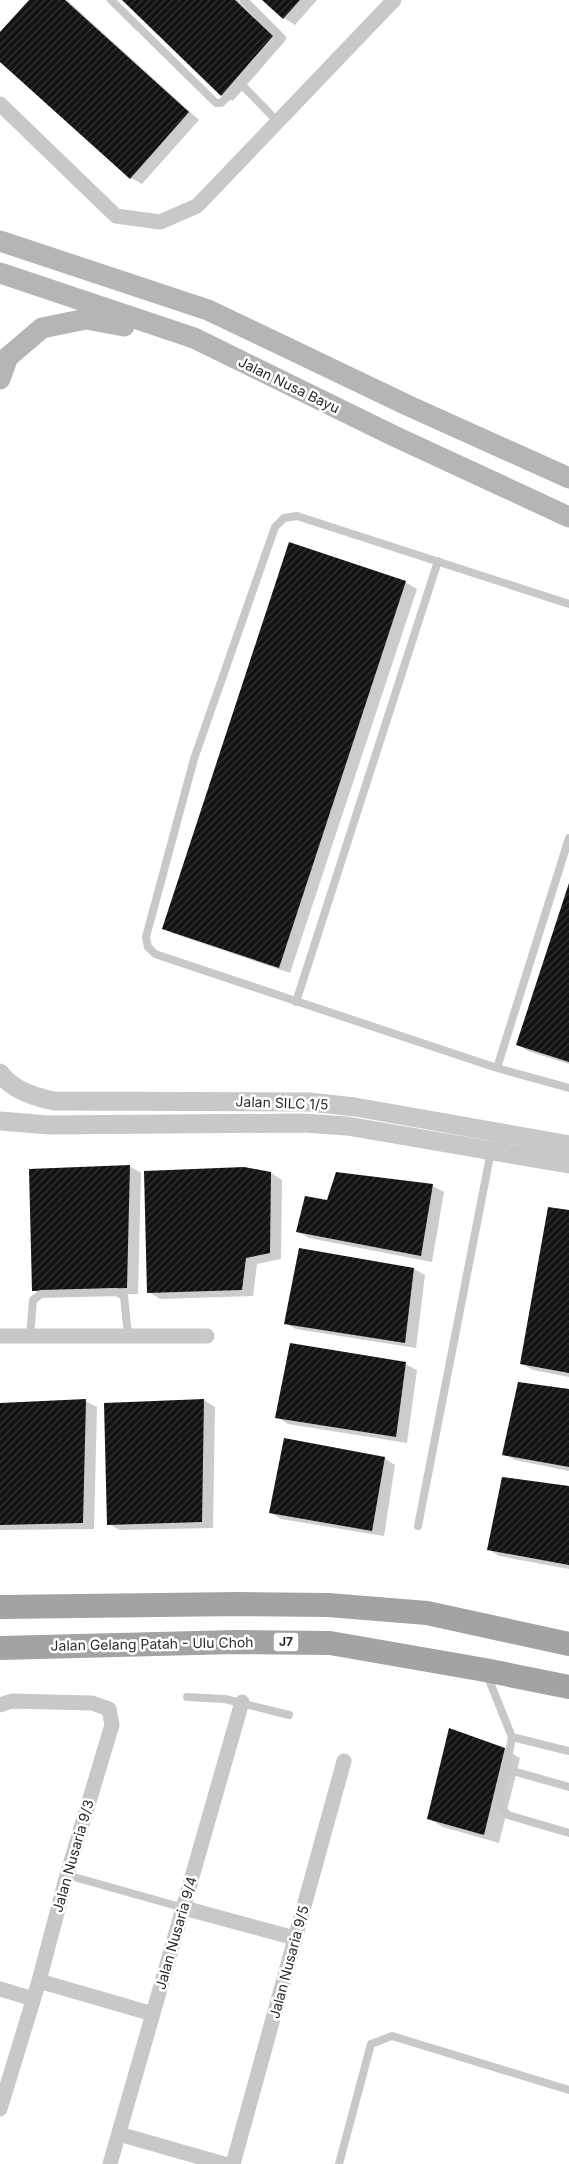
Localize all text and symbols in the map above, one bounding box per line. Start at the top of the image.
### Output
street label: Jalan Nusa Bayu [236,353,343,416]
street label: Jalan SILC 1/5 [235,1092,329,1113]
road number: J7 [274,1632,298,1651]
street label: Jalan Gelang Patah - Ulu Choh [50,1633,254,1654]
street label: Jalan Nusaria 9/3 [48,1798,97,1914]
street label: Jalan Nusaria 9/4 [151,1874,200,1991]
street label: Jalan Nusaria 9/5 [265,1903,312,2020]

